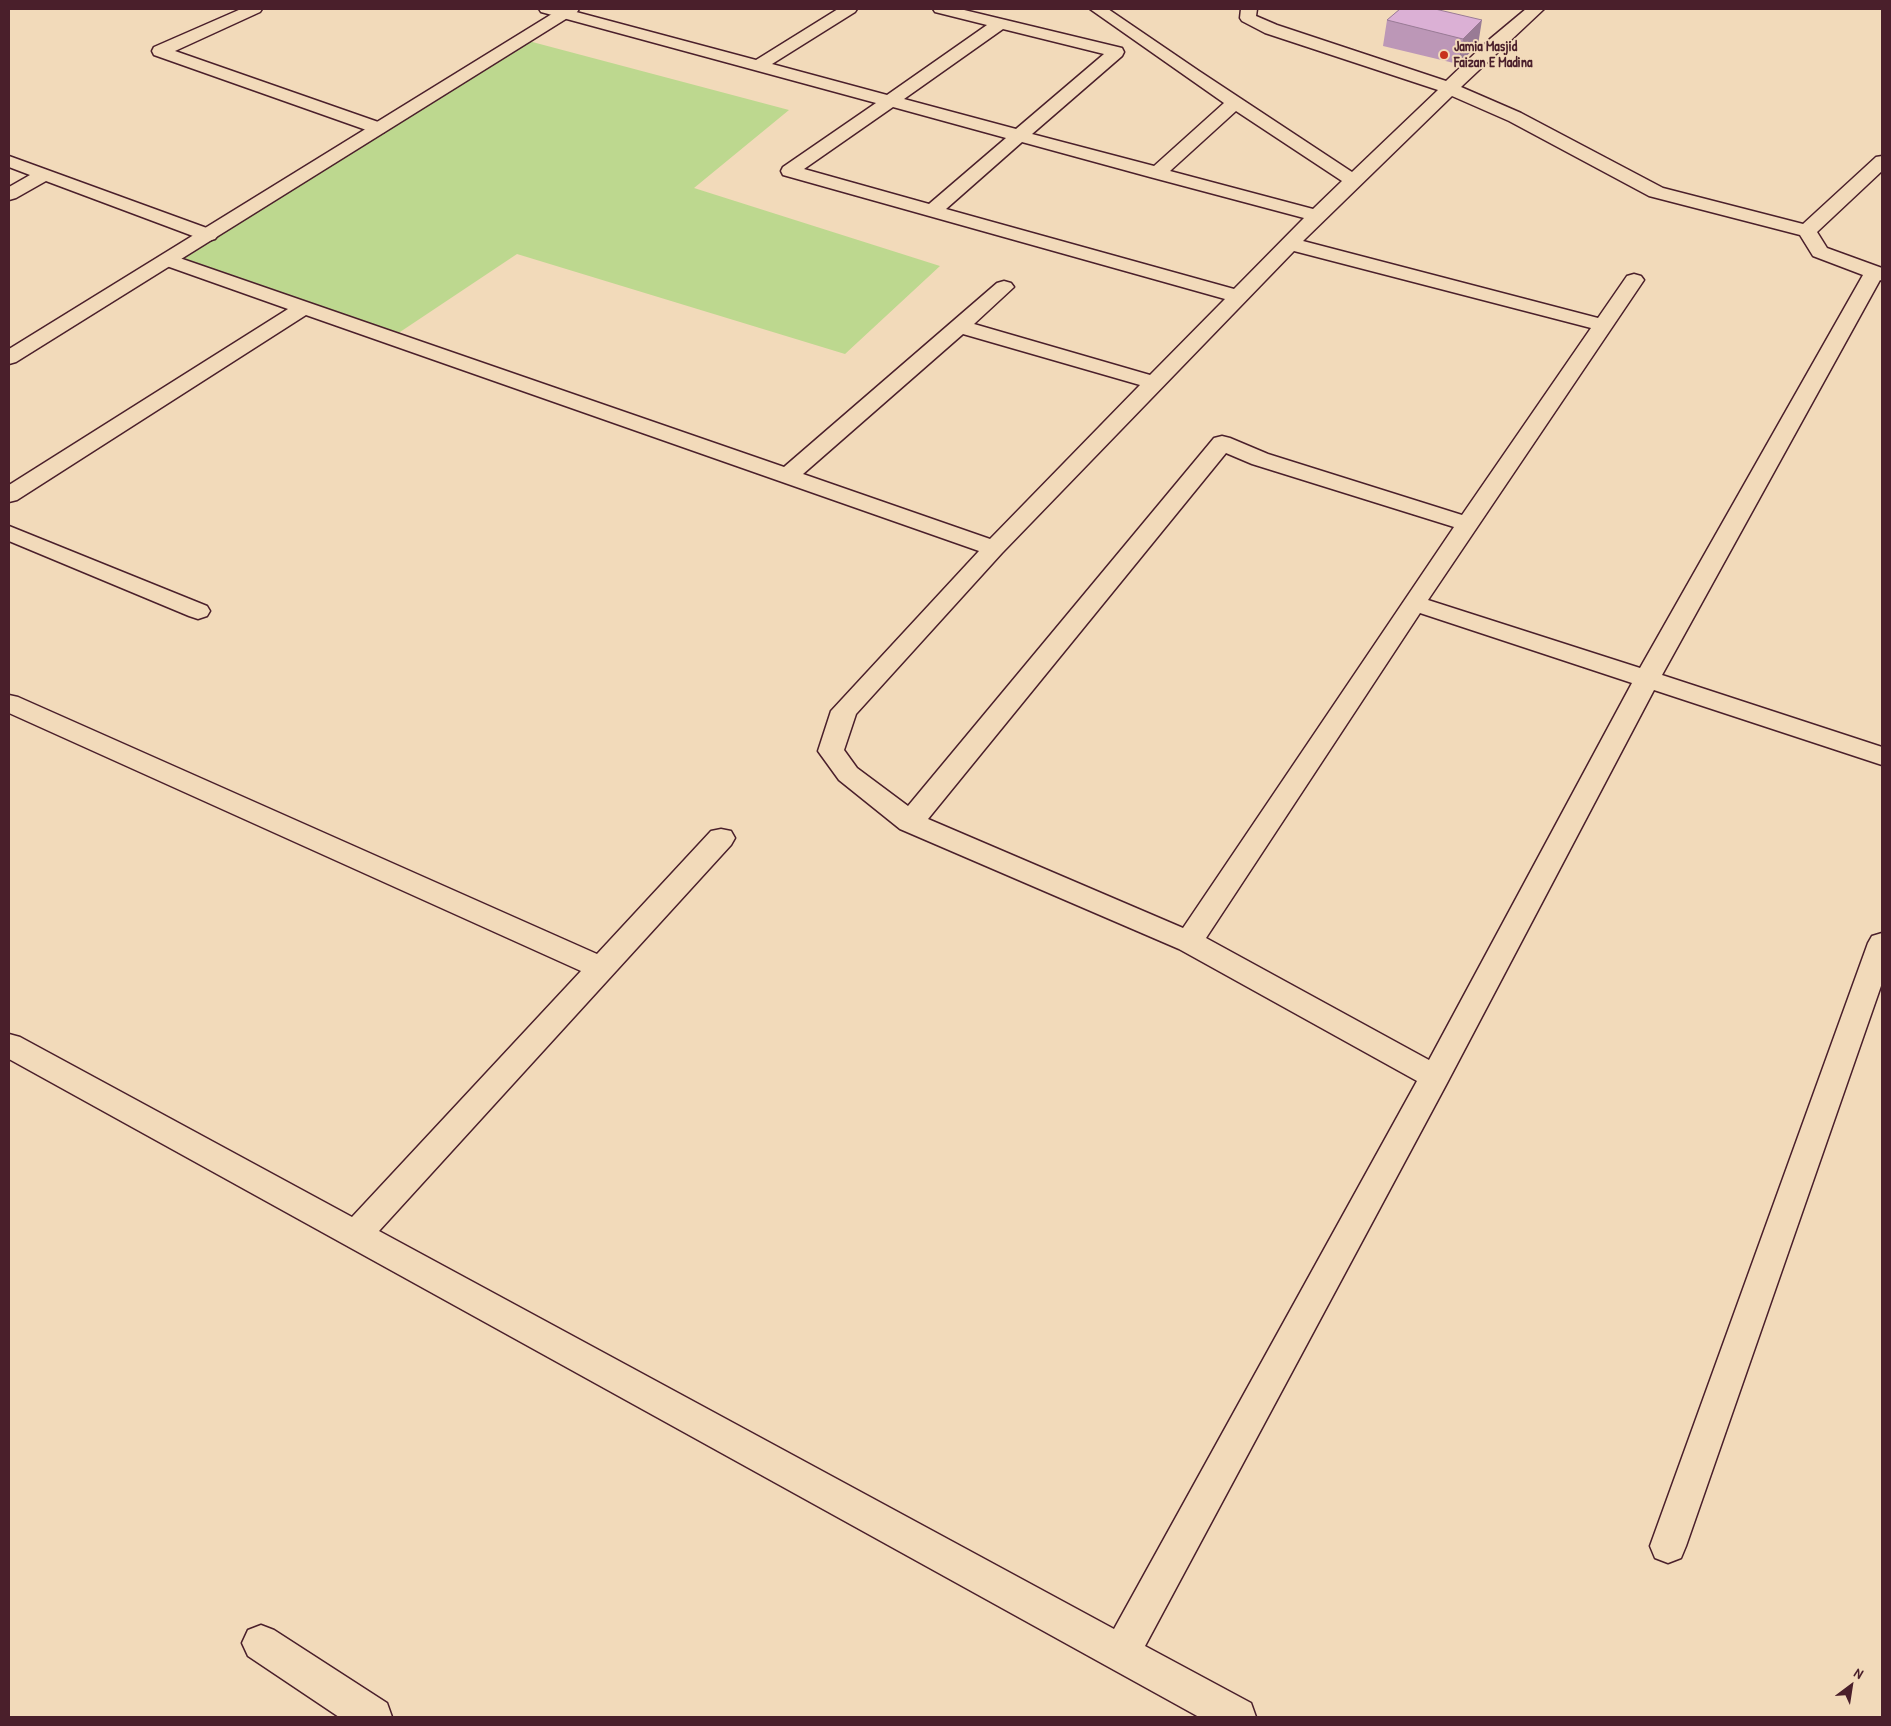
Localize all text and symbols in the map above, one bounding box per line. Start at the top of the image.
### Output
place label: Jamia Masjid Faizan E Madina [1454,39,1533,72]
marker: Jamia Masjid Faizan E Madina [1438,49,1450,61]
north arrow [1826,1661,1876,1711]
text: N [1851,1663,1867,1683]

